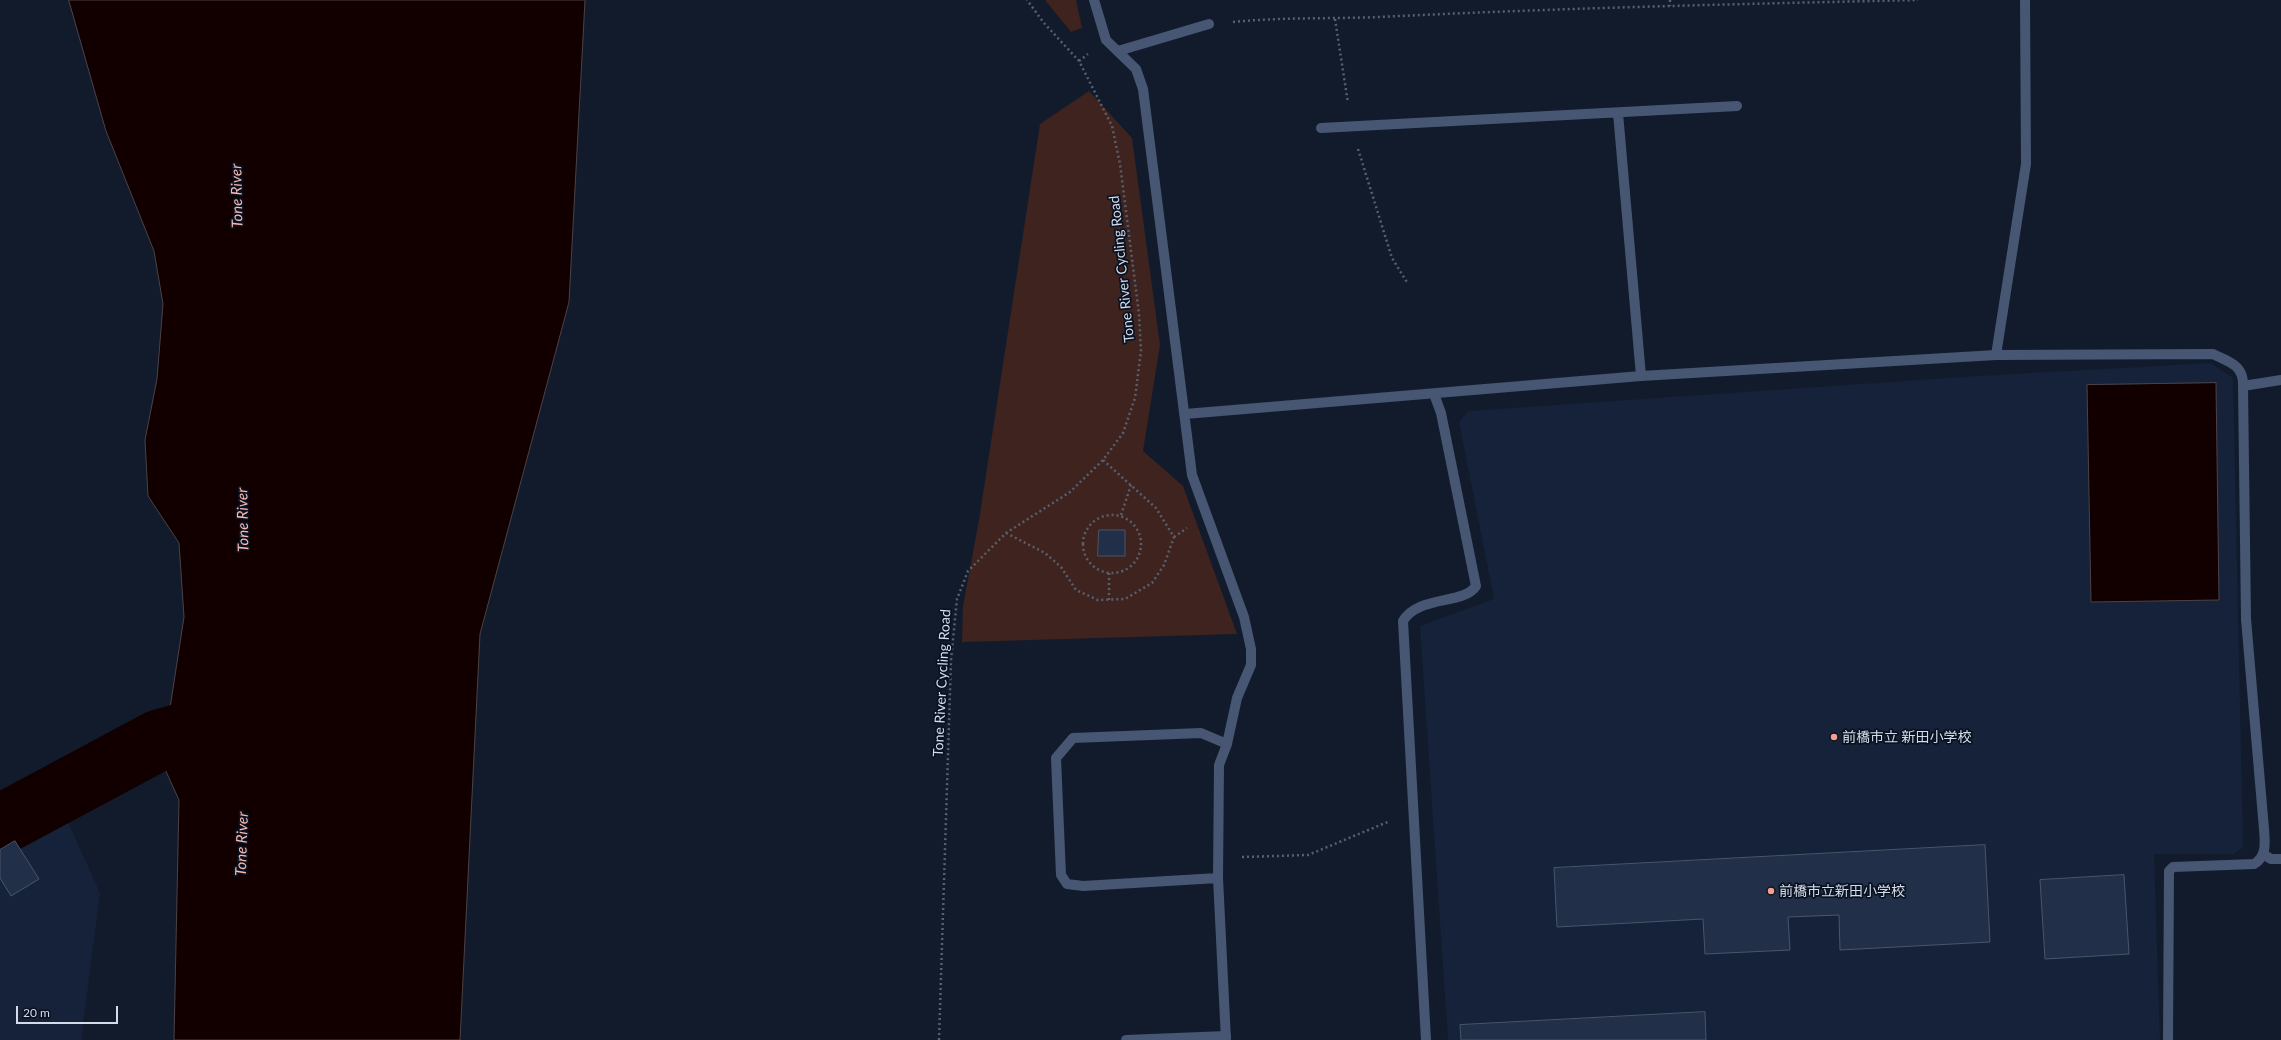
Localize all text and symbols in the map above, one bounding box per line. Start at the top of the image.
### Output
water label: Tone River [227,164,247,228]
street label: Tone River Cycling Road [1106,195,1138,343]
water label: Tone River [233,488,253,552]
street label: Tone River Cycling Road [930,609,954,757]
place label: 前橋市立 新田小学校 [1842,729,1972,745]
marker: 前橋市立 新田小学校 [1829,732,1839,742]
water label: Tone River [232,812,252,876]
place label: 前橋市立新田小学校 [1779,883,1905,899]
marker: 前橋市立新田小学校 [1766,886,1776,896]
scale bar [18,998,120,1024]
text: 20 m [23,1005,50,1020]

